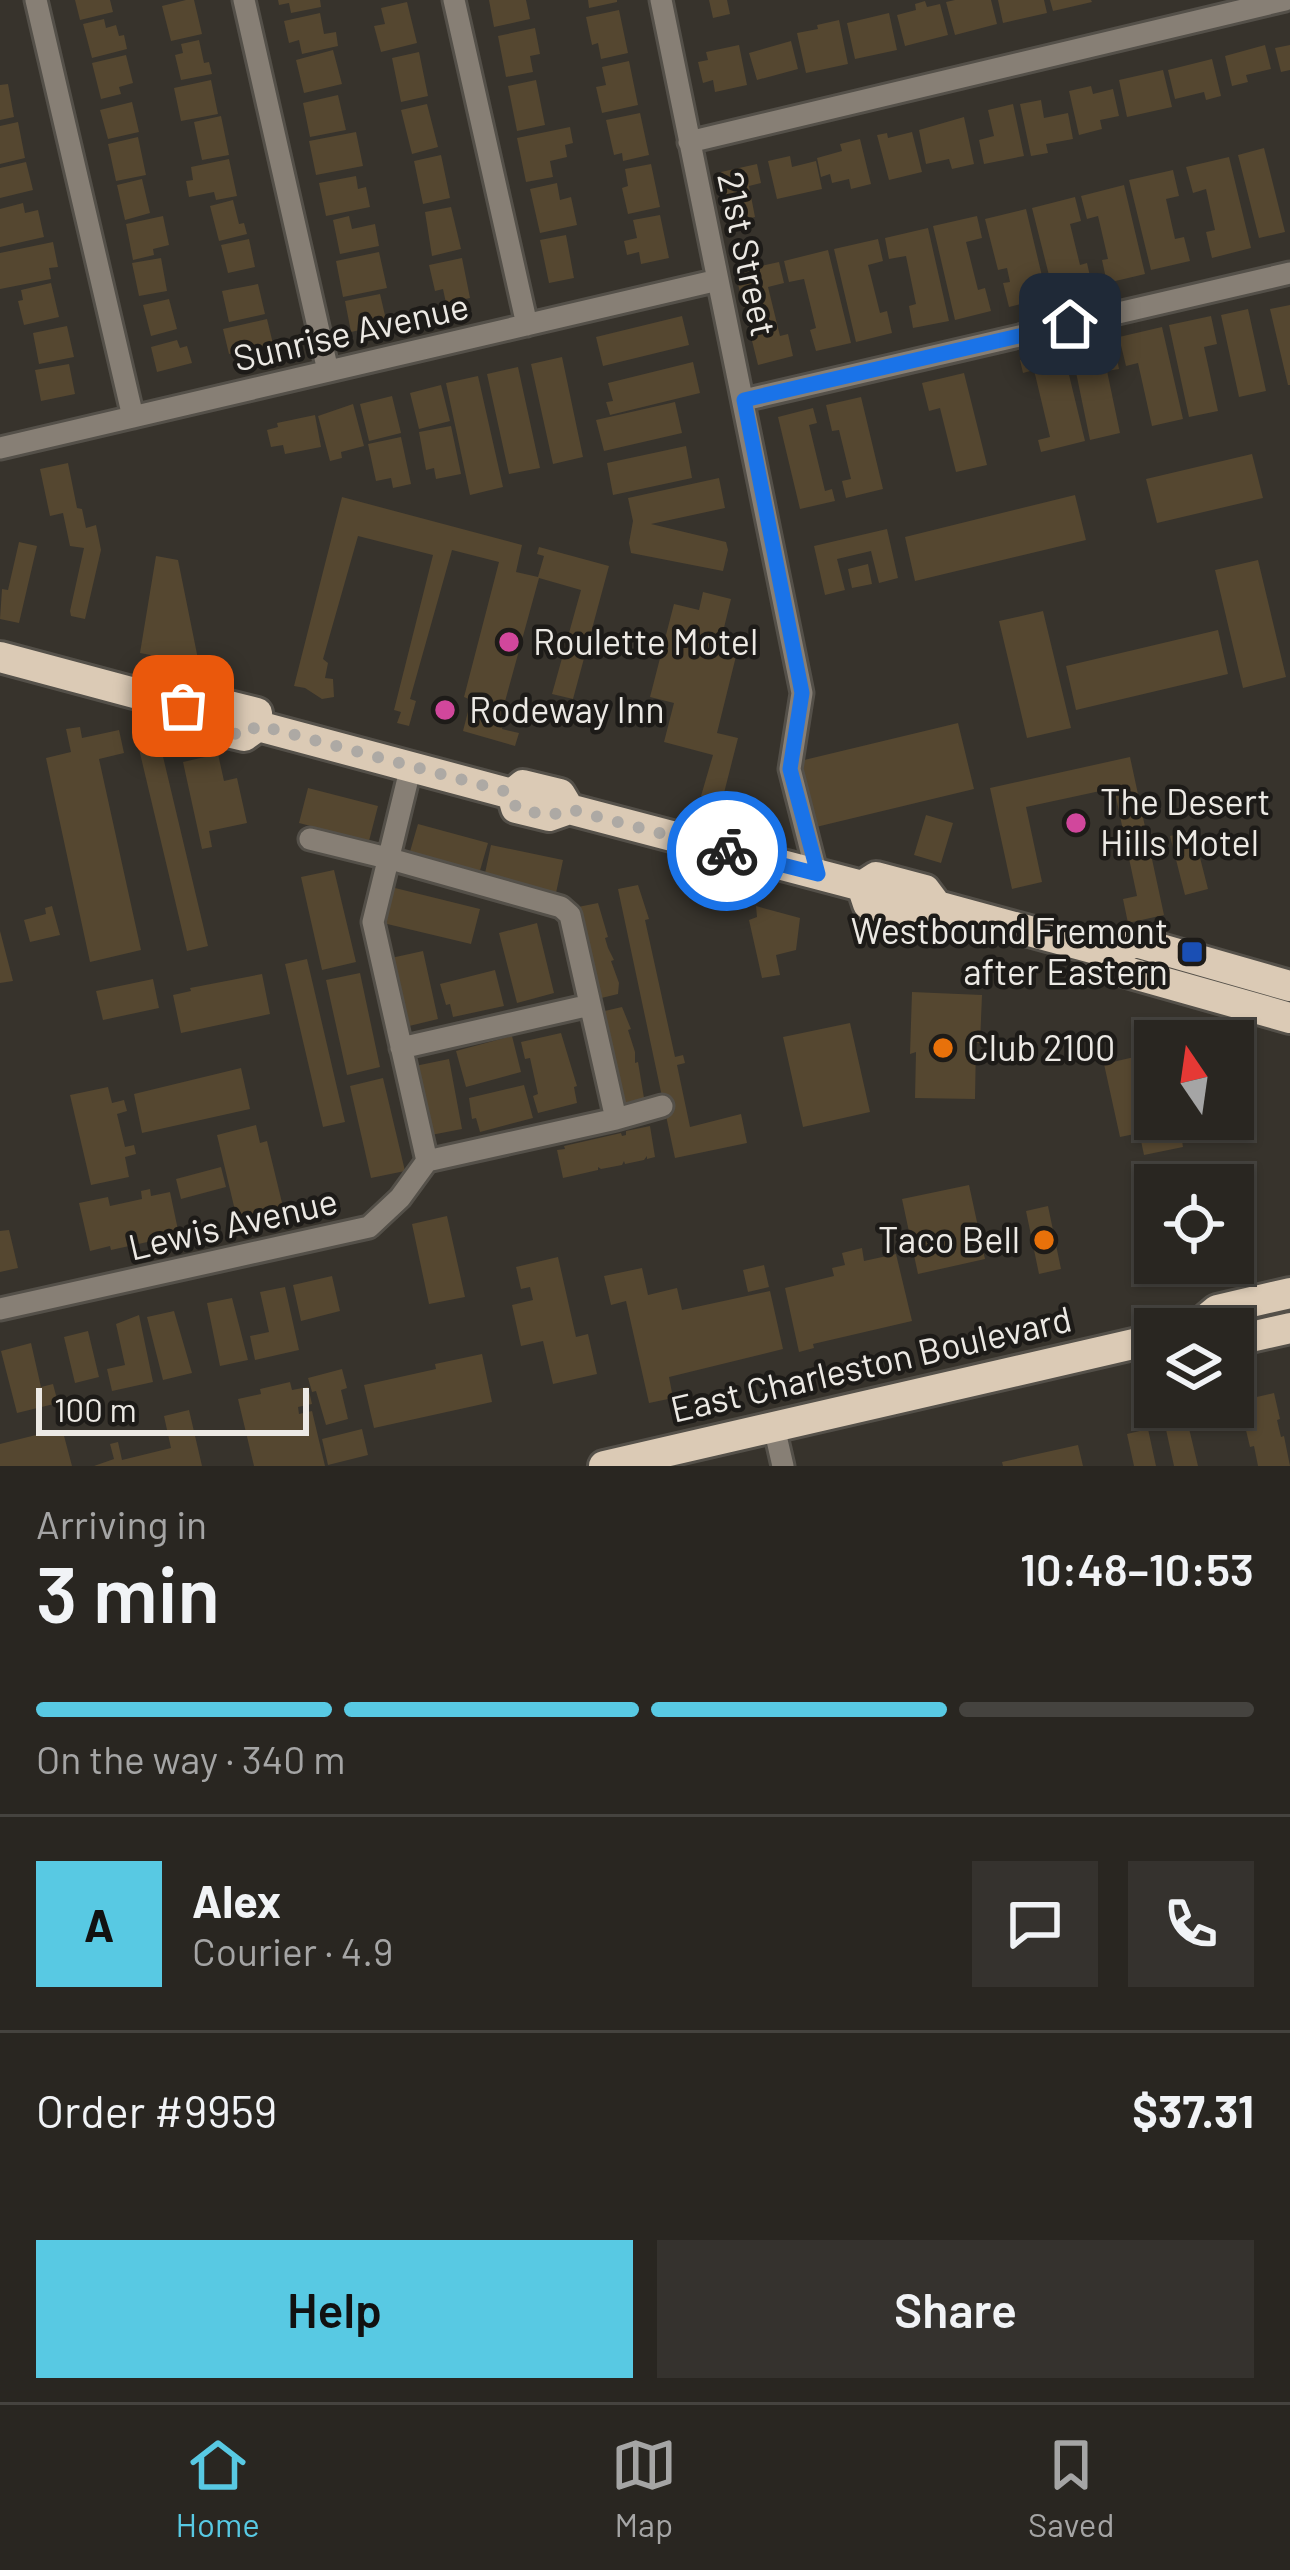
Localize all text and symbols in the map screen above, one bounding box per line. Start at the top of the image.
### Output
street label: 21st Street [710,167,787,340]
pin [1019,273,1121,375]
street label: Sunrise Avenue [229,283,472,378]
icon: home [1037,291,1103,357]
place label: Roulette Motel [533,619,758,662]
marker: Roulette Motel [496,629,522,655]
pin [132,655,234,757]
icon: bag [150,673,216,739]
place label: Rodeway Inn [469,687,665,730]
marker: Rodeway Inn [432,697,458,723]
place label: The Desert Hills Motel [1100,779,1270,863]
courier [667,791,787,911]
marker: The Desert Hills Motel [1063,810,1089,836]
icon: bike [694,818,760,884]
place label: Westbound Fremont after Eastern [851,908,1168,992]
marker: Westbound Fremont after Eastern [1179,939,1205,965]
north arrow [1134,1020,1254,1140]
map controls [1134,1020,1254,1428]
place label: Club 2100 [967,1025,1115,1068]
marker: Club 2100 [930,1035,956,1061]
button: locate [1134,1164,1254,1284]
street label: Lewis Avenue [124,1178,341,1267]
place label: Taco Bell [878,1217,1020,1260]
marker: Taco Bell [1031,1227,1057,1253]
street label: East Charleston Boulevard [666,1295,1075,1430]
button: layers [1134,1308,1254,1428]
scale bar [36,1382,309,1435]
text: 100 m [54,1389,137,1429]
text: Arriving in [36,1500,207,1547]
text: 10:48–10:53 [1020,1541,1254,1595]
text: 3 min [36,1545,220,1639]
text: On the way · 340 m [36,1735,345,1782]
button: chat [972,1861,1098,1987]
button: phone [1128,1861,1254,1987]
text: Alex [192,1873,281,1927]
text: A [84,1897,114,1951]
text: Courier · 4.9 [192,1927,393,1974]
text: Order #9959 [36,2083,277,2137]
text: $37.31 [1132,2083,1254,2137]
button: Help [36,2240,633,2378]
button: Share [657,2240,1254,2378]
tab: Home [176,2432,260,2544]
tab: Map [611,2432,677,2544]
tab: Saved [1028,2432,1114,2544]

